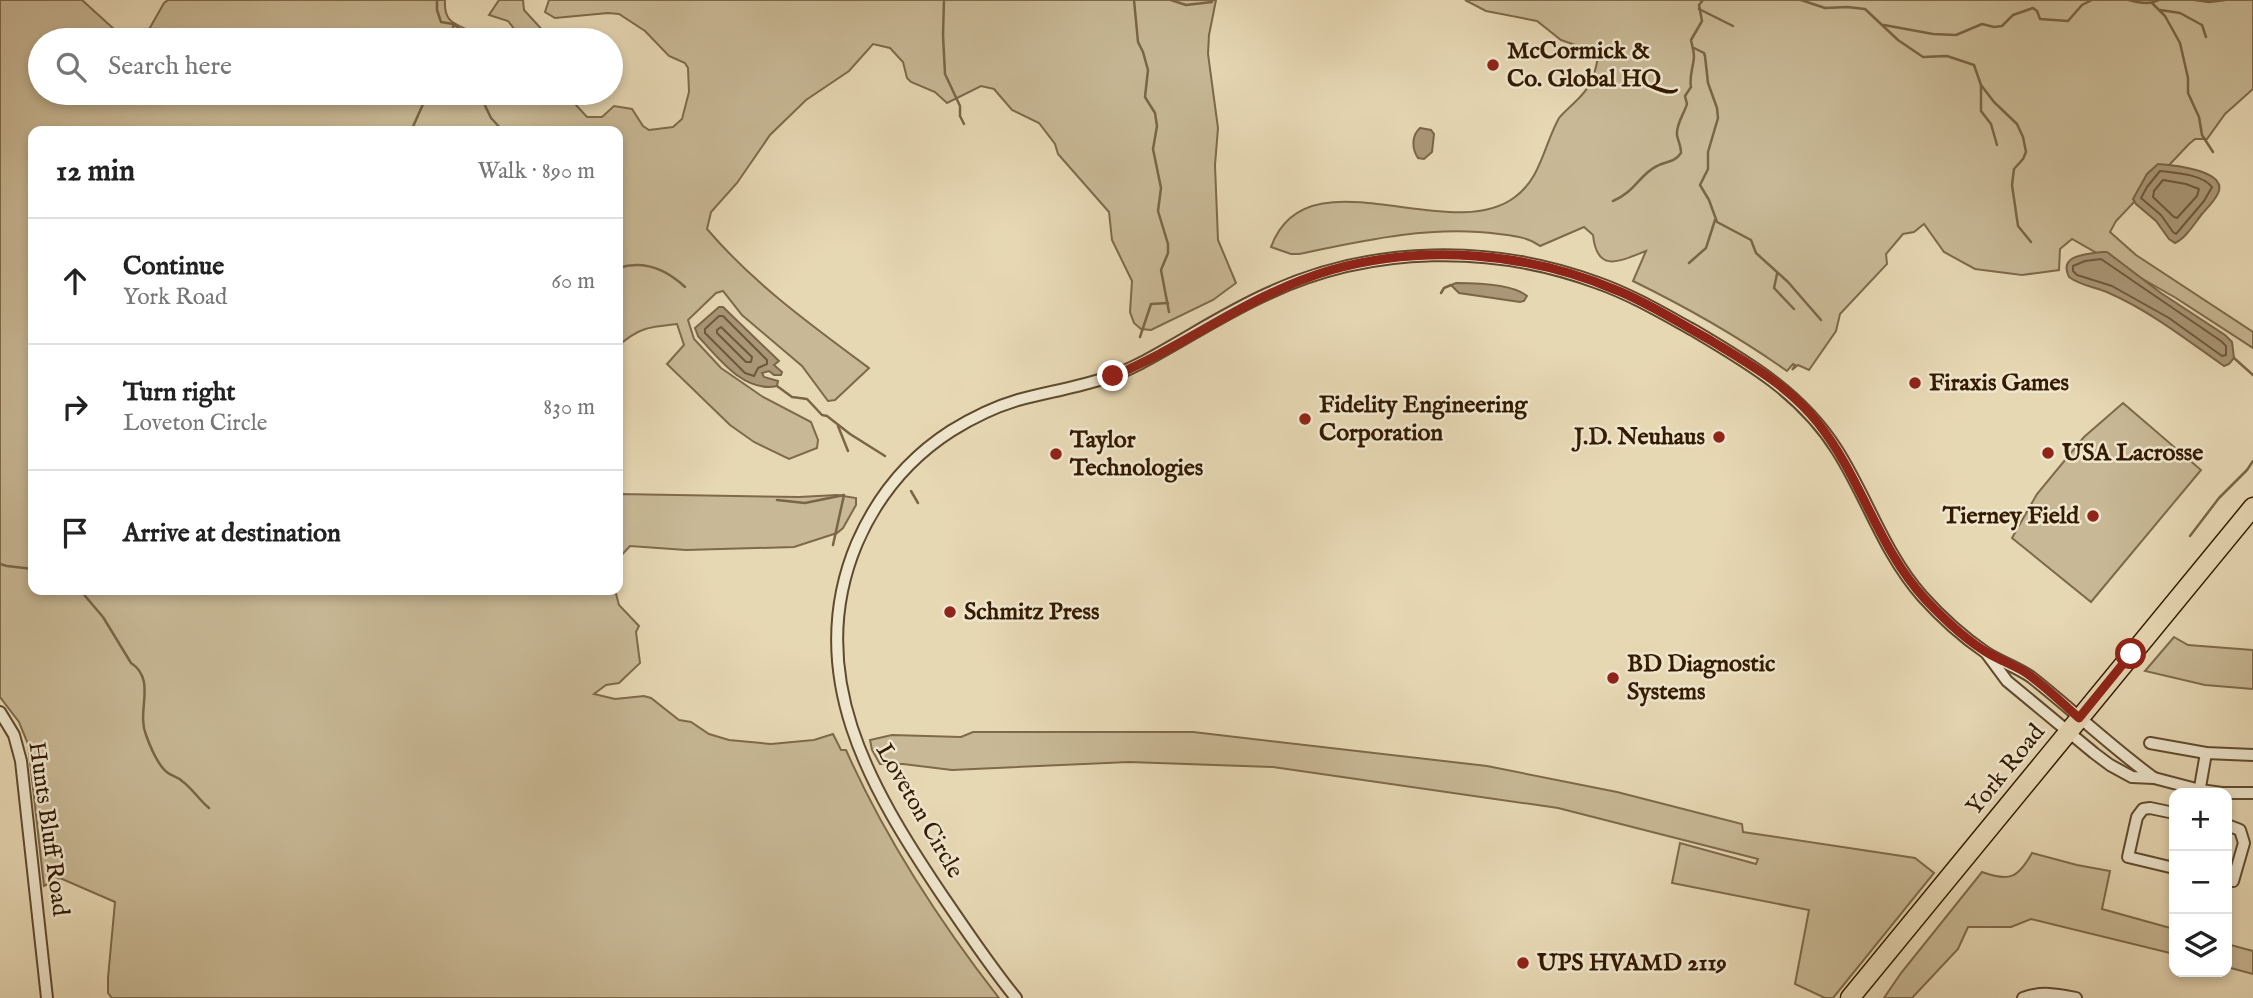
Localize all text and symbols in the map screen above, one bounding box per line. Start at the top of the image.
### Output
search box [28,28,623,105]
place label: McCormick & Co. Global HQ [1507,36,1678,95]
icon: search [52,48,90,86]
text: Search here [108,50,232,83]
marker: McCormick & Co. Global HQ [1485,57,1501,73]
text: 12 min [56,153,135,191]
text: Walk · 890 m [478,157,595,186]
text: Continue [123,250,224,283]
icon: ahead [56,262,94,300]
text: 60 m [551,267,595,296]
text: York Road [123,283,227,312]
route end [1097,360,1128,391]
place label: Firaxis Games [1929,368,2070,399]
marker: Firaxis Games [1907,375,1923,391]
text: Turn right [123,376,236,409]
icon: right [56,388,94,426]
place label: Fidelity Engineering Corporation [1319,390,1528,449]
text: 830 m [543,393,595,422]
text: Loveton Circle [123,409,267,438]
marker: Fidelity Engineering Corporation [1297,411,1313,427]
place label: J.D. Neuhaus [1571,422,1706,453]
place label: Taylor Technologies [1069,425,1204,484]
marker: J.D. Neuhaus [1711,429,1727,445]
place label: USA Lacrosse [2061,438,2203,469]
marker: USA Lacrosse [2040,445,2056,461]
marker: Taylor Technologies [1048,446,1064,462]
place label: Tierney Field [1942,501,2080,532]
marker: Tierney Field [2085,508,2101,524]
icon: arrive [56,514,94,552]
text: Arrive at destination [123,517,341,550]
place label: Schmitz Press [964,597,1100,628]
marker: Schmitz Press [942,604,958,620]
route start [2115,638,2146,669]
place label: BD Diagnostic Systems [1627,649,1775,708]
marker: BD Diagnostic Systems [1605,670,1621,686]
street label: York Road [1960,718,2052,822]
street label: Loveton Circle [868,738,970,884]
street label: Hunts Bluff Road [20,740,76,918]
map controls [2169,788,2232,977]
button: + [2169,788,2232,851]
button: − [2169,851,2232,914]
button: layers [2169,914,2232,977]
place label: UPS HVAMD 2119 [1536,948,1727,979]
marker: UPS HVAMD 2119 [1515,955,1531,971]

